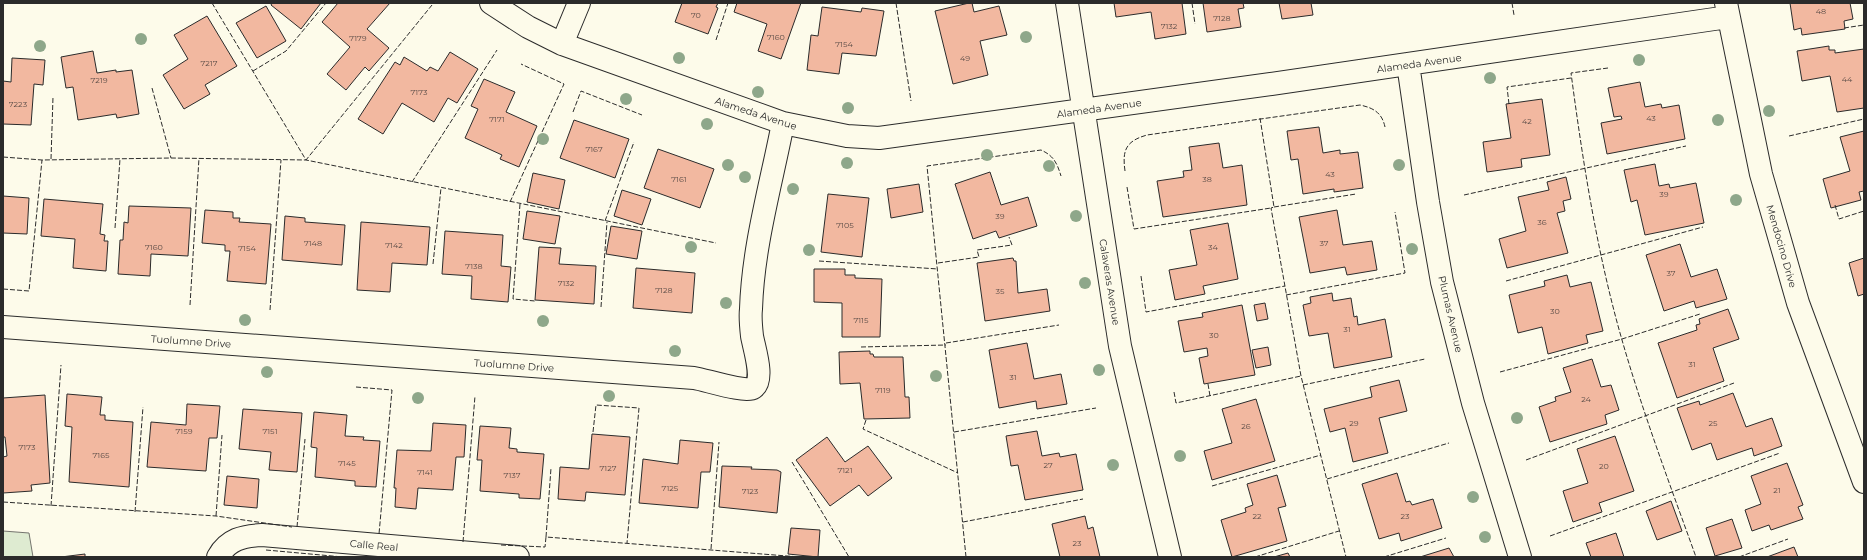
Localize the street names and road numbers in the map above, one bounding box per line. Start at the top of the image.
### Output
street label: Alameda Avenue [1376,51,1462,76]
street label: Alameda Avenue [713,94,798,133]
street label: Alameda Avenue [1056,96,1142,121]
street label: Mendocino Drive [1763,203,1800,289]
street label: Calaveras Avenue [1096,238,1123,326]
street label: Plumas Avenue [1435,274,1466,354]
street label: Tuolumne Drive [150,332,231,351]
street label: Tuolumne Drive [473,356,554,375]
street label: Calle Real [349,537,399,554]

